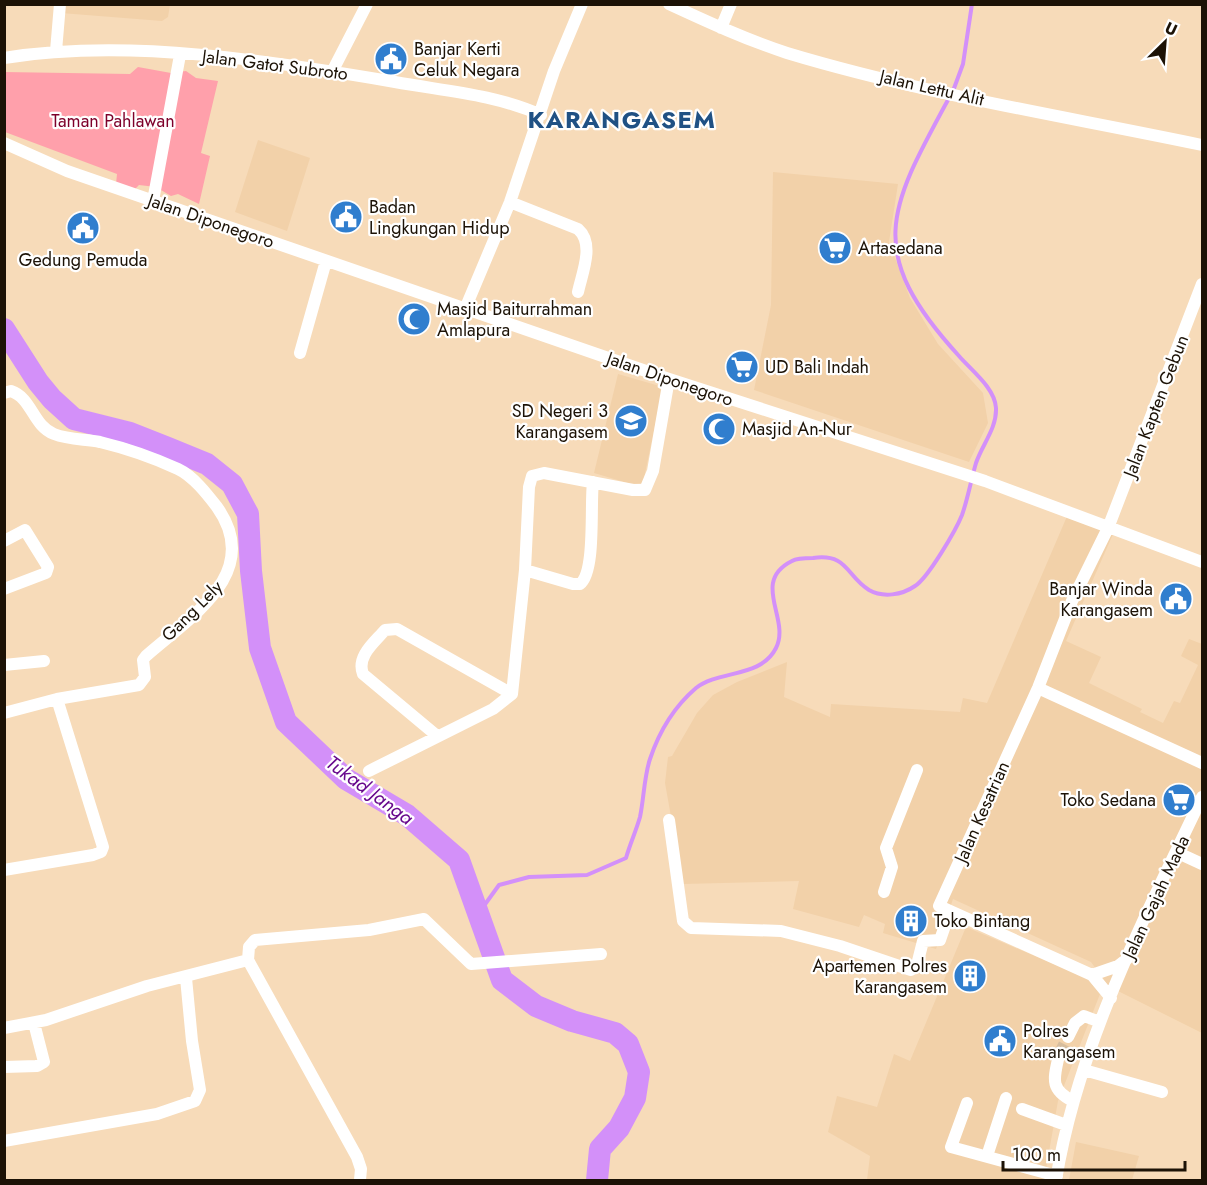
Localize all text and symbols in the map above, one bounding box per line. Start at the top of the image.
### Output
north arrow [1135,12,1195,72]
text: U [1161,16,1181,42]
place label: Banjar Kerti Celuk Negara [414,36,519,83]
public building icon: Banjar Kerti Celuk Negara [373,41,409,77]
street label: Jalan Gatot Subroto [199,43,349,87]
street label: Jalan Lettu Alit [875,63,987,113]
district label: KARANGASEM [528,102,716,137]
park label: Taman Pahlawan [51,108,175,134]
street label: Jalan Diponegoro [142,187,278,255]
place label: Badan Lingkungan Hidup [369,194,509,241]
public building icon: Badan Lingkungan Hidup [328,199,364,235]
public building icon: Gedung Pemuda [65,210,101,246]
supermarket icon: Artasedana [817,230,853,266]
place label: Artasedana [858,235,943,261]
place label: Gedung Pemuda [18,247,148,273]
place label: Masjid Baiturrahman Amlapura [437,296,592,343]
mosque icon: Masjid Baiturrahman Amlapura [396,301,432,337]
street label: Jalan Kapten Gebun [1116,331,1195,483]
street label: Jalan Diponegoro [601,345,737,413]
supermarket icon: UD Bali Indah [724,349,760,385]
place label: UD Bali Indah [765,354,869,380]
place label: SD Negeri 3 Karangasem [512,398,608,445]
school or university icon: SD Negeri 3 Karangasem [613,403,649,439]
mosque icon: Masjid An-Nur [701,411,737,447]
place label: Masjid An-Nur [742,416,853,442]
street label: Gang Lely [156,574,229,647]
place label: Banjar Winda Karangasem [1049,576,1153,623]
public building icon: Banjar Winda Karangasem [1158,581,1194,617]
water label: Tukad Janga [320,749,420,832]
street label: Jalan Kesatrian [947,757,1016,869]
supermarket icon: Toko Sedana [1161,782,1197,818]
place label: Toko Sedana [1061,787,1156,813]
street label: Jalan Gajah Mada [1115,831,1196,965]
building icon: Toko Bintang [893,903,929,939]
place label: Toko Bintang [934,908,1030,934]
place label: Apartemen Polres Karangasem [813,953,947,1000]
building icon: Apartemen Polres Karangasem [952,958,988,994]
place label: Polres Karangasem [1023,1018,1116,1065]
public building icon: Polres Karangasem [982,1023,1018,1059]
scale bar [1003,1134,1184,1172]
text: 100 m [1012,1142,1061,1168]

